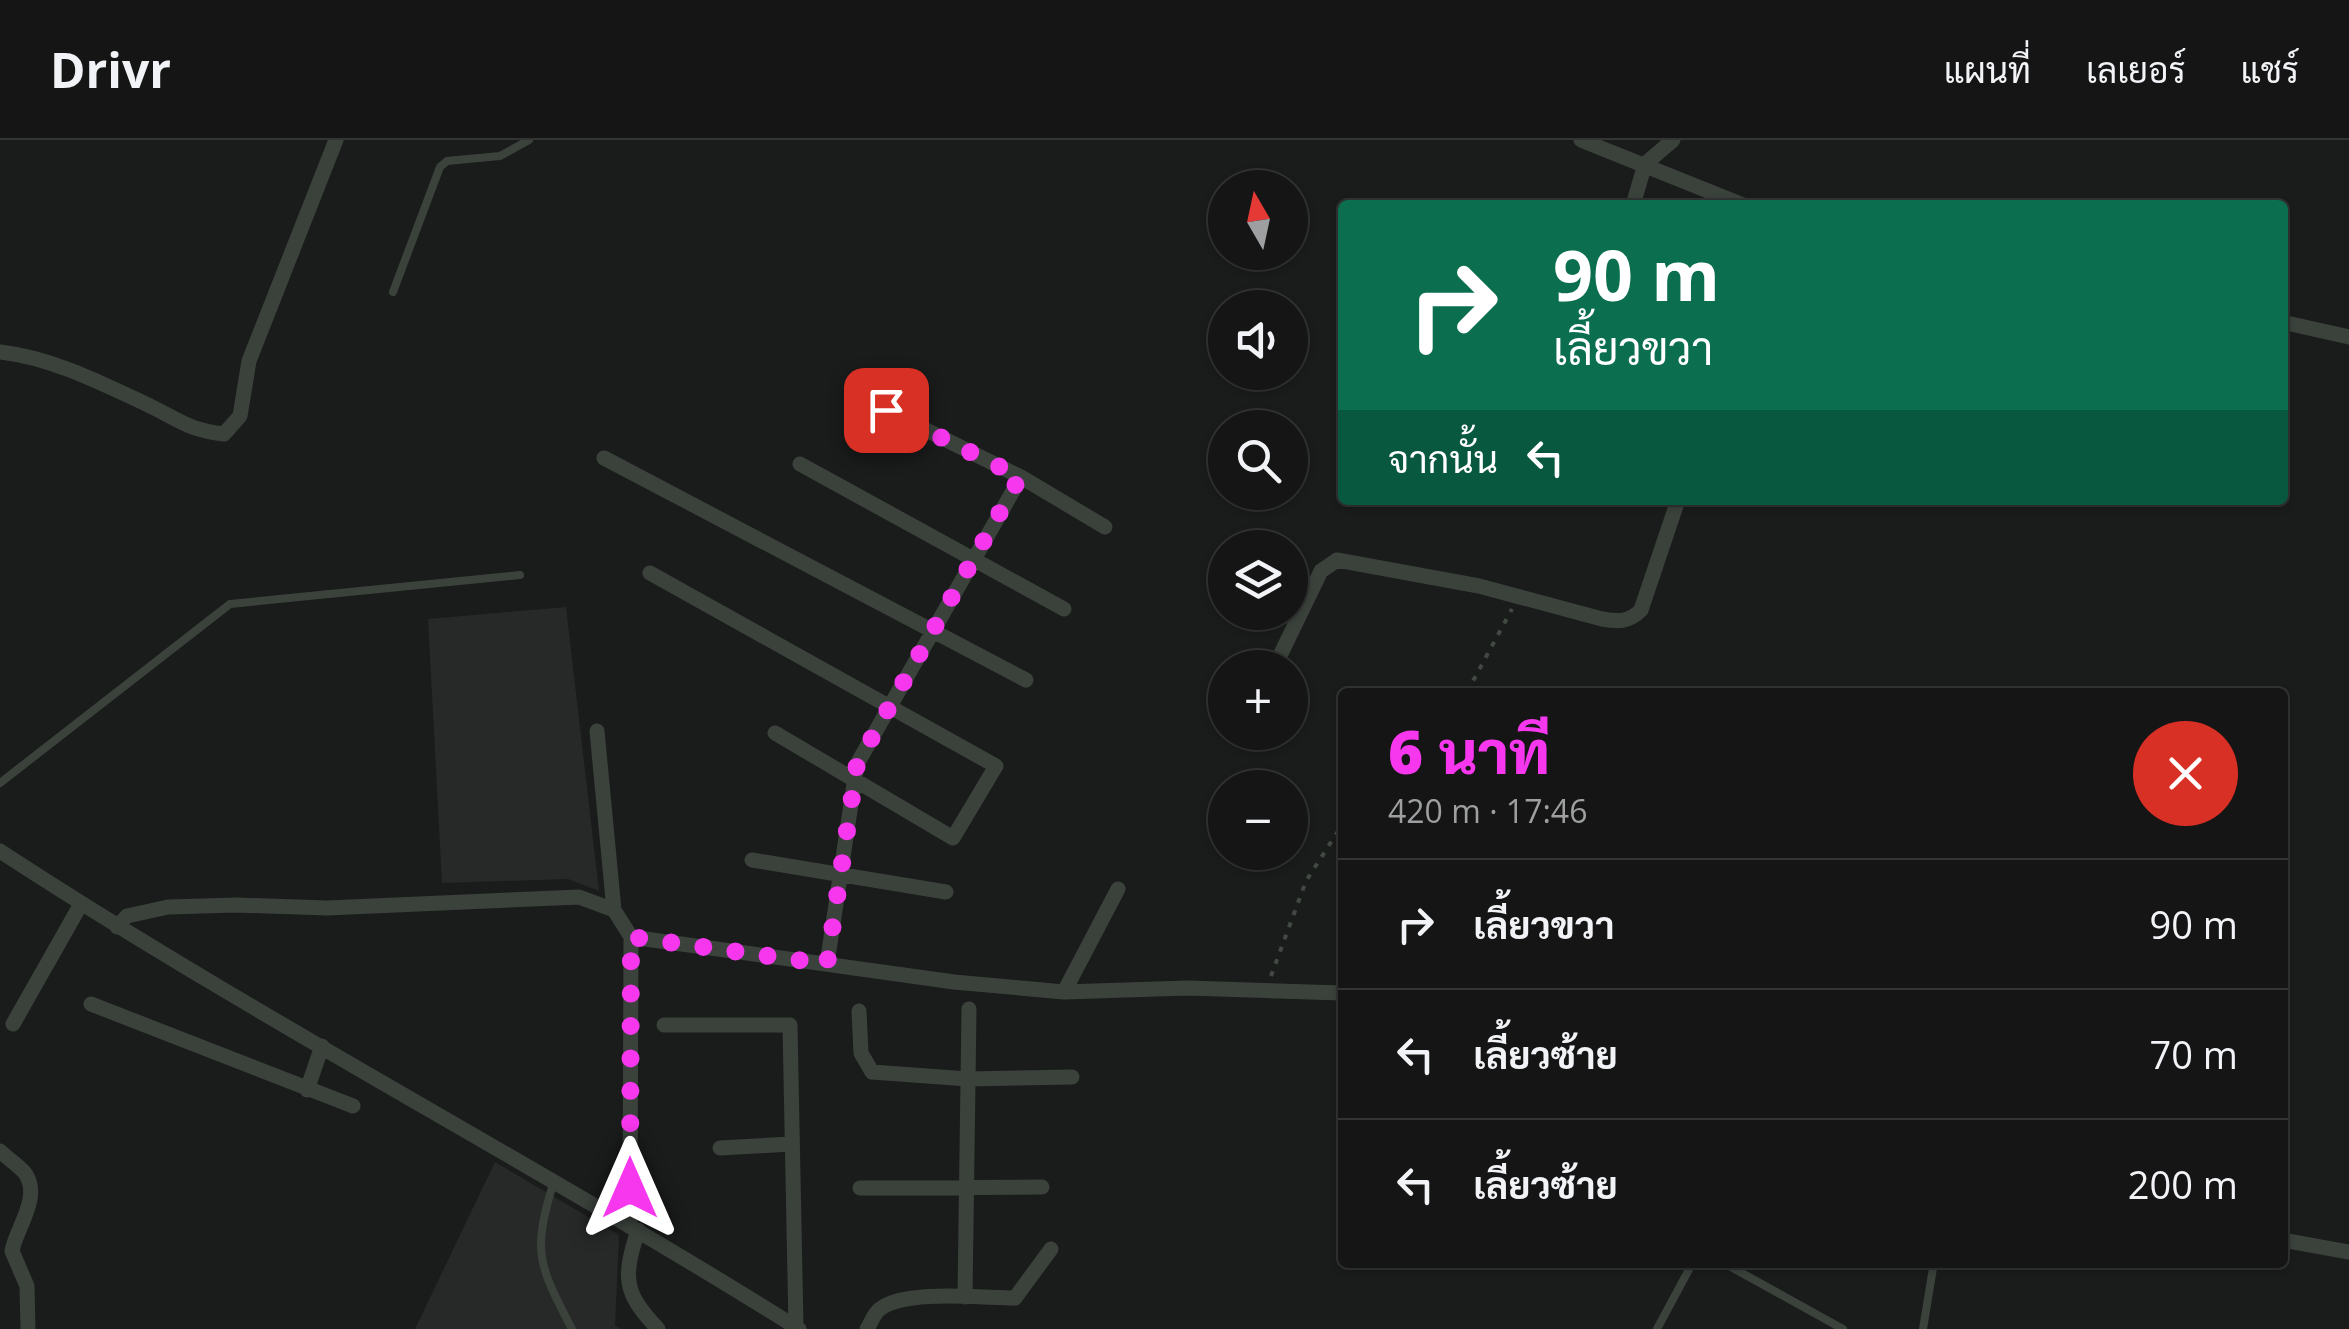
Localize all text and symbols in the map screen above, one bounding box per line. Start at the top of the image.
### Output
text: Drivr [50,37,171,102]
text: แผนที่ [1944,46,2031,93]
text: เลเยอร์ [2086,46,2186,93]
text: แชร์ [2241,46,2299,93]
north arrow [1208,170,1308,270]
map controls [1208,170,1308,870]
text: 90 m [1553,226,1720,322]
icon: right [1388,240,1518,370]
button: sound [1208,290,1308,390]
text: เลี้ยวขวา [1553,317,1713,378]
pin [844,368,929,453]
icon: arrive [859,383,914,438]
button: search [1208,410,1308,510]
icon: left [1518,430,1573,485]
text: จากนั้น [1388,432,1498,484]
button: layers [1208,530,1308,630]
button: + [1208,650,1308,750]
text: 6 นาที [1388,710,1550,792]
button: close [2133,721,2238,826]
button: − [1208,770,1308,870]
text: 420 m · 17:46 [1388,789,1587,832]
icon: right [1388,897,1443,952]
text: เลี้ยวขวา [1473,898,1615,950]
text: 90 m [2149,898,2238,950]
icon: left [1388,1027,1443,1082]
text: เลี้ยวซ้าย [1473,1028,1618,1080]
text: 70 m [2149,1028,2238,1080]
position arrow [578,1136,682,1240]
icon: left [1388,1157,1443,1212]
text: เลี้ยวซ้าย [1473,1158,1618,1210]
text: 200 m [2128,1158,2238,1210]

